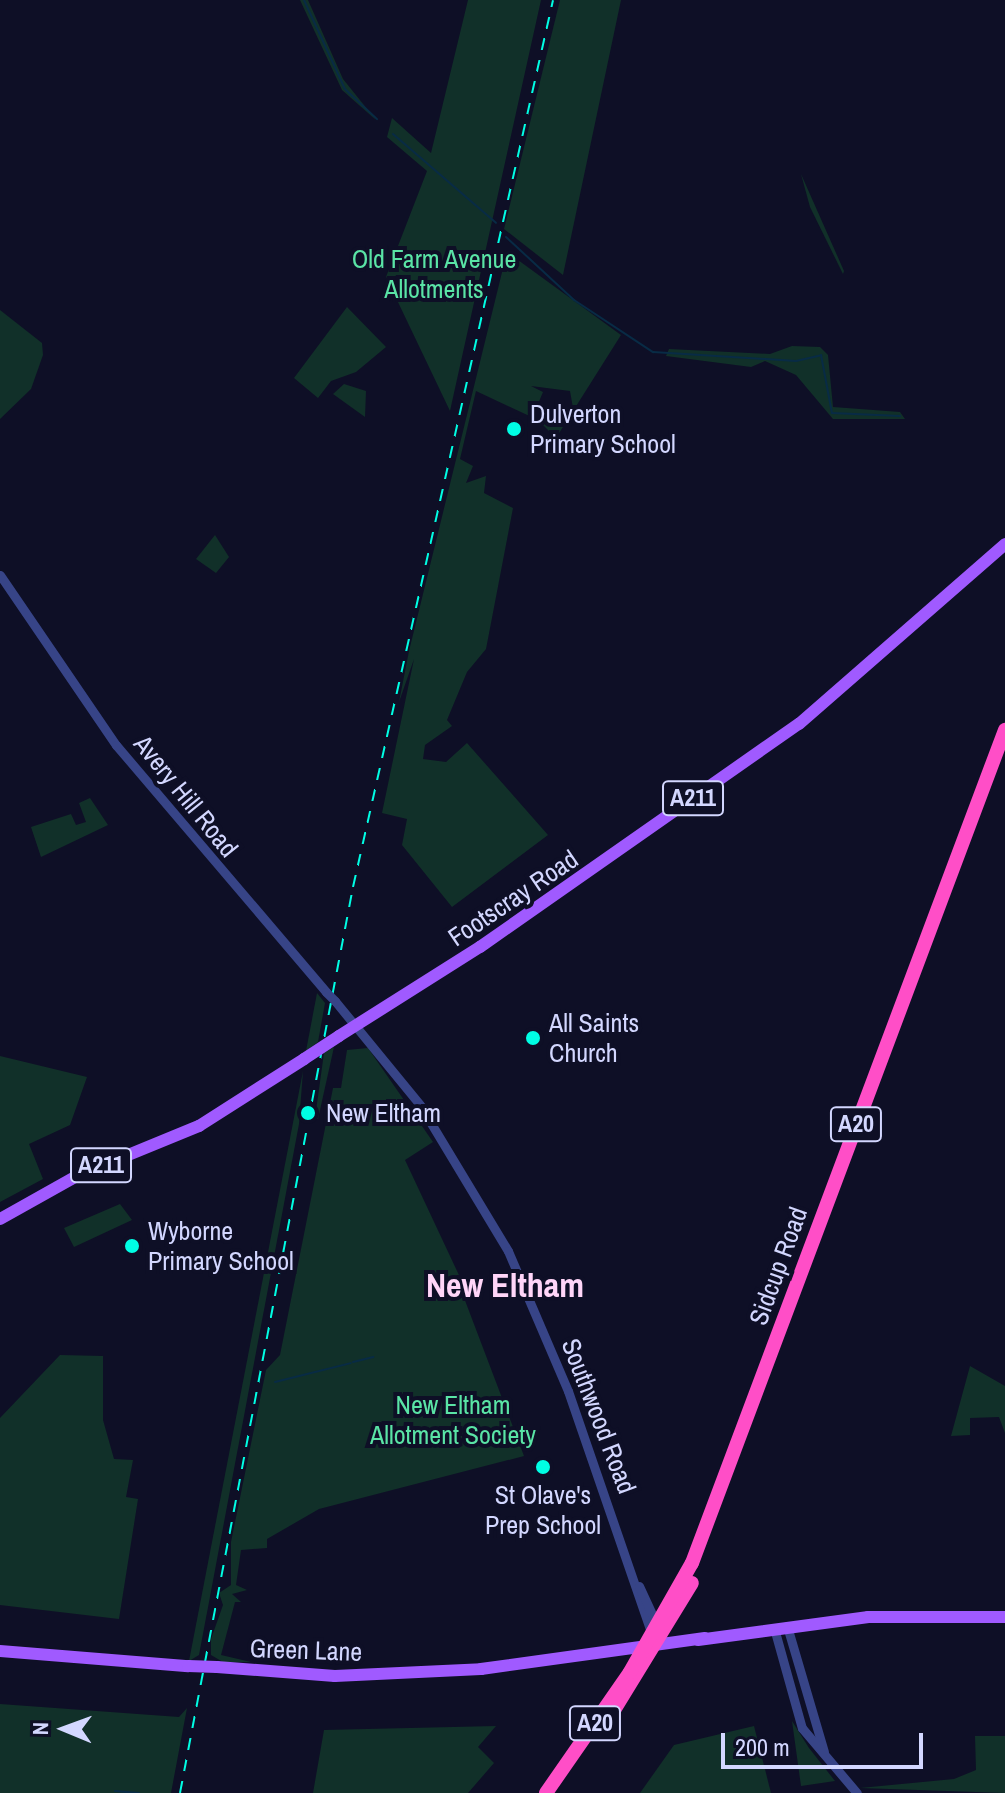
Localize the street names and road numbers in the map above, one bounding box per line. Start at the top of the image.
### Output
street label: Avery Hill Road [127,729,245,863]
road number: A211 [661,778,725,818]
street label: Footscray Road [442,843,584,953]
road number: A20 [828,1104,884,1144]
road number: A211 [69,1145,133,1185]
street label: Sidcup Road [742,1203,814,1329]
street label: Southwood Road [555,1334,643,1498]
street label: Green Lane [249,1632,363,1668]
road number: A20 [567,1703,623,1743]

